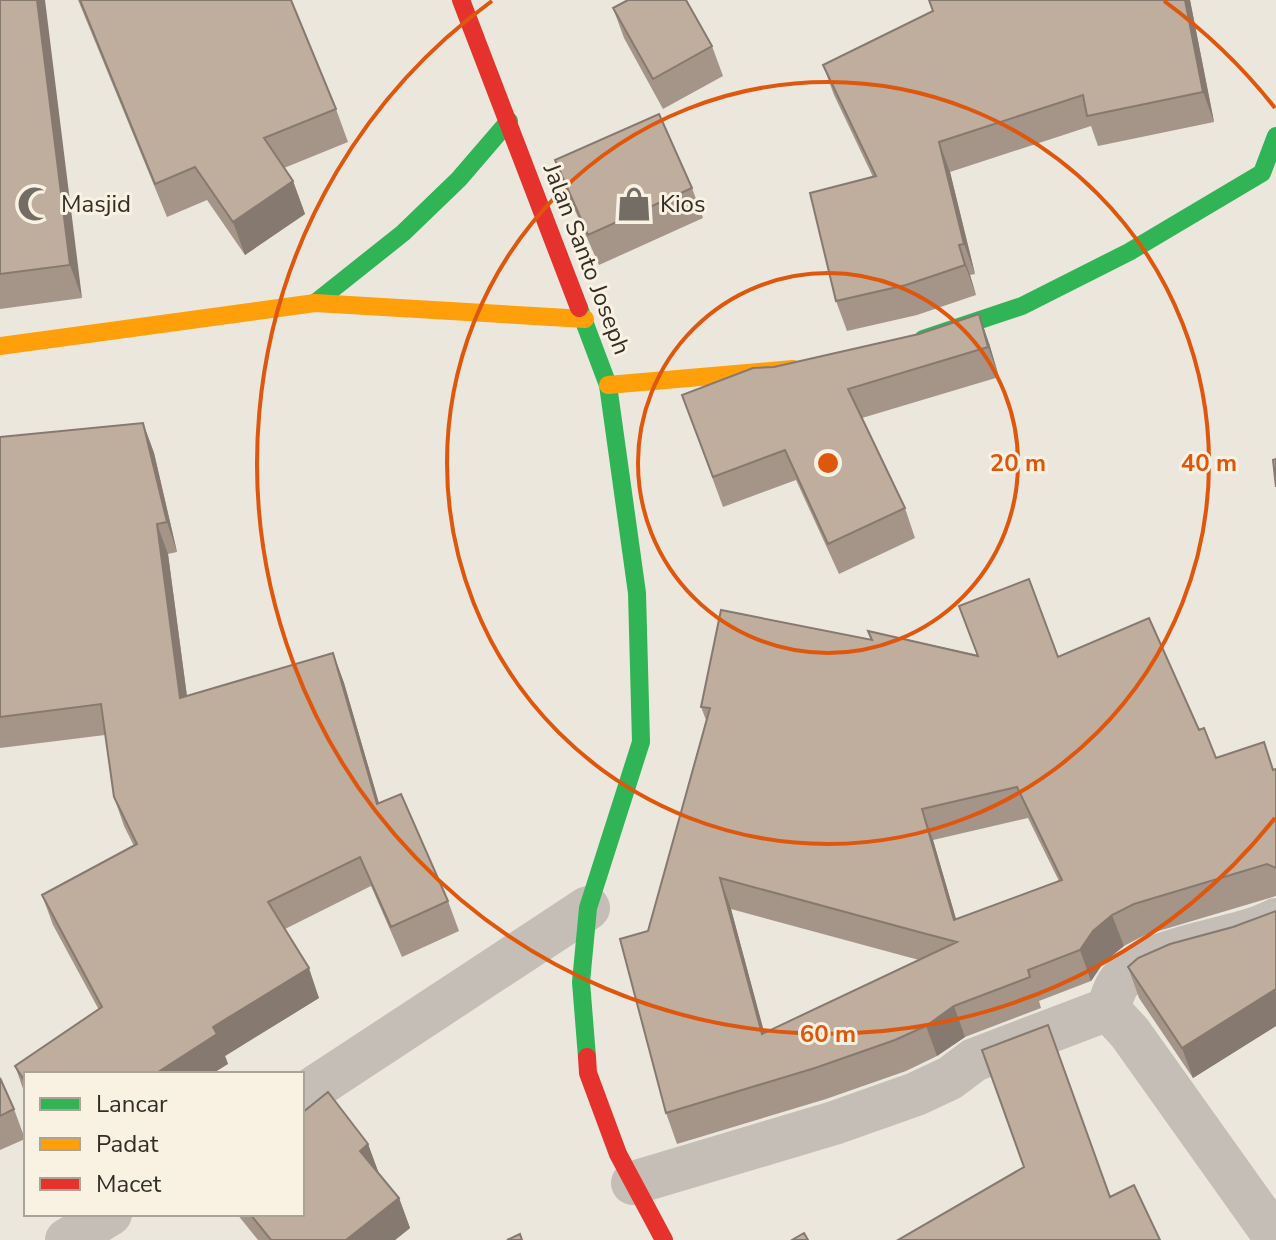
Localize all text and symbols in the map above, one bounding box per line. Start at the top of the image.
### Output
street label: Jalan Santo Joseph [535,158,638,359]
mosque icon: Masjid [16,185,54,223]
shop icon: Kios [615,185,653,223]
place label: Masjid [61,188,131,220]
place label: Kios [660,188,705,220]
text: 20 m [990,447,1046,479]
text: 40 m [1181,447,1237,479]
centre of rings [814,449,842,477]
text: 60 m [800,1018,856,1050]
legend [24,1072,304,1216]
text: Lancar [96,1088,168,1120]
text: Padat [96,1128,159,1160]
text: Macet [96,1168,162,1200]

